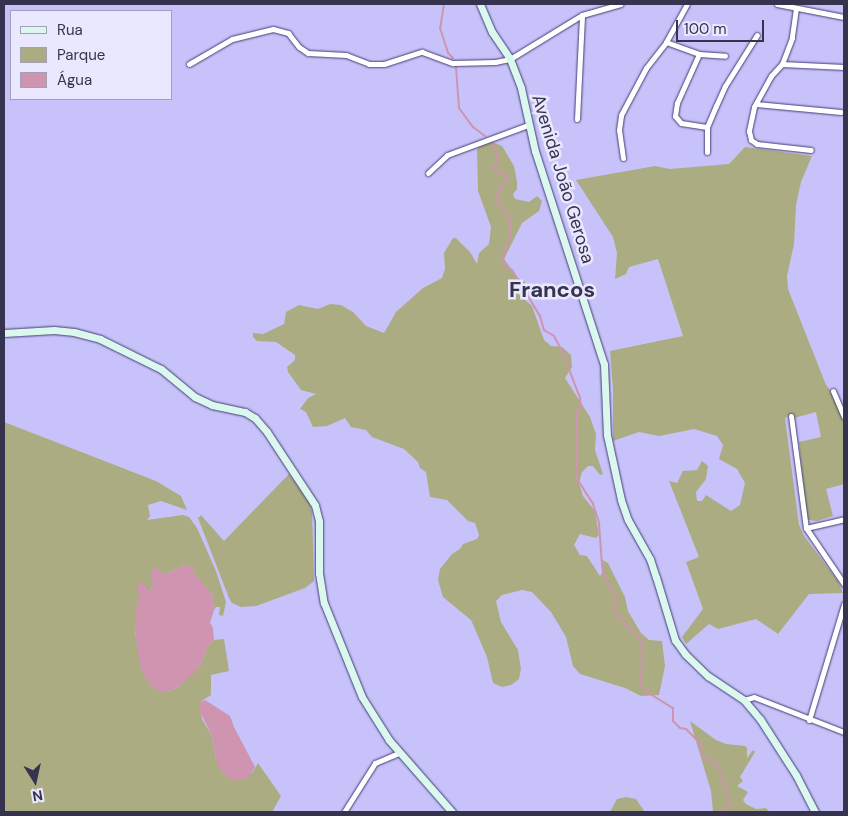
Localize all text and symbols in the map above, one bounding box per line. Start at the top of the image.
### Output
legend [10,10,172,100]
scale bar [678,10,766,42]
text: 100 m [684,19,727,39]
text: Rua [57,20,83,40]
text: Parque [57,45,105,65]
text: Água [57,70,92,90]
street label: Avenida João Gerosa [527,92,599,266]
district label: Francos [509,277,595,303]
north arrow [10,756,60,806]
text: N [31,786,44,806]

